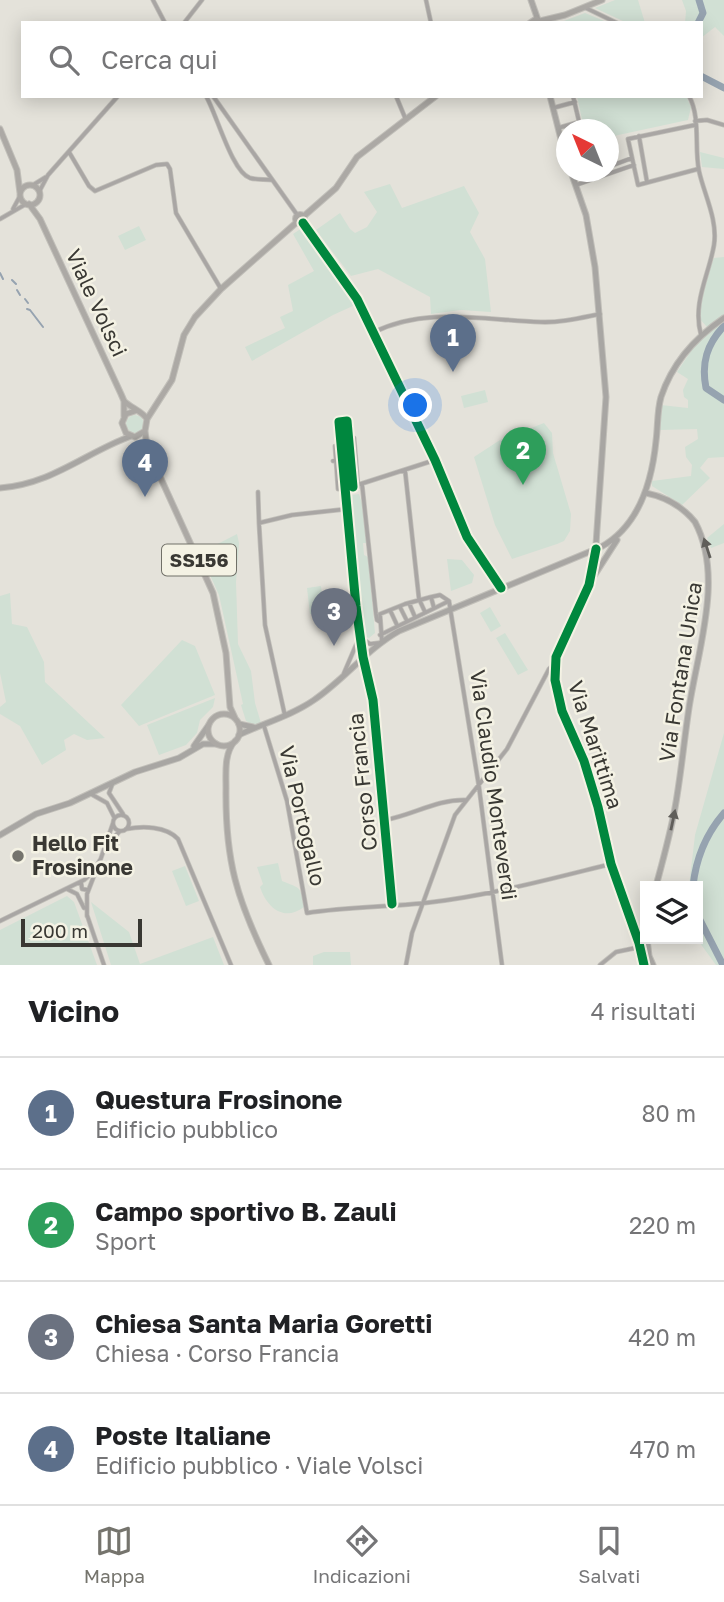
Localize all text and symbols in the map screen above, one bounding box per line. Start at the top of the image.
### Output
search box [21,21,703,98]
icon: search [45,41,83,79]
text: Cerca qui [101,44,218,75]
north arrow [556,119,619,182]
street label: Viale Volsci [61,245,133,361]
pin: 1 [430,314,476,372]
your location [398,388,432,422]
pin: 2 [500,427,546,485]
pin: 4 [122,439,168,497]
one-way arrow [701,538,712,559]
road number: SS156 [162,544,236,576]
street label: Via Fontana Unica [653,580,707,764]
pin: 3 [311,588,357,646]
street label: Via Claudio Monteverdi [465,668,523,902]
street label: Via Marittima [563,677,629,812]
street label: Corso Francia [342,712,382,852]
street label: Via Portogallo [274,743,332,888]
one-way arrow [667,809,678,831]
place label: Hello Fit Frosinone [32,830,133,880]
marker: Hello Fit Frosinone [10,848,26,864]
map controls [640,881,703,944]
button: layers [640,881,703,944]
scale bar [21,916,142,948]
text: 200 m [32,919,88,942]
text: Vicino [28,993,119,1029]
text: 4 risultati [591,997,696,1025]
text: Questura Frosinone [95,1084,342,1115]
text: 1 [45,1099,57,1127]
text: 80 m [642,1099,696,1127]
text: Edificio pubblico [95,1115,278,1143]
text: Campo sportivo B. Zauli [95,1196,397,1227]
text: 2 [44,1211,58,1239]
text: 220 m [629,1211,696,1239]
text: Sport [95,1227,156,1255]
text: Chiesa Santa Maria Goretti [95,1308,432,1339]
text: 3 [44,1323,58,1351]
text: 420 m [628,1323,696,1351]
text: Chiesa · Corso Francia [95,1339,339,1367]
text: Poste Italiane [95,1420,271,1451]
text: 4 [44,1435,58,1463]
text: 470 m [629,1435,696,1463]
text: Edificio pubblico · Viale Volsci [95,1451,423,1479]
tab: Mappa [84,1522,145,1587]
tab: Indicazioni [312,1522,411,1587]
tab: Salvati [578,1522,640,1587]

